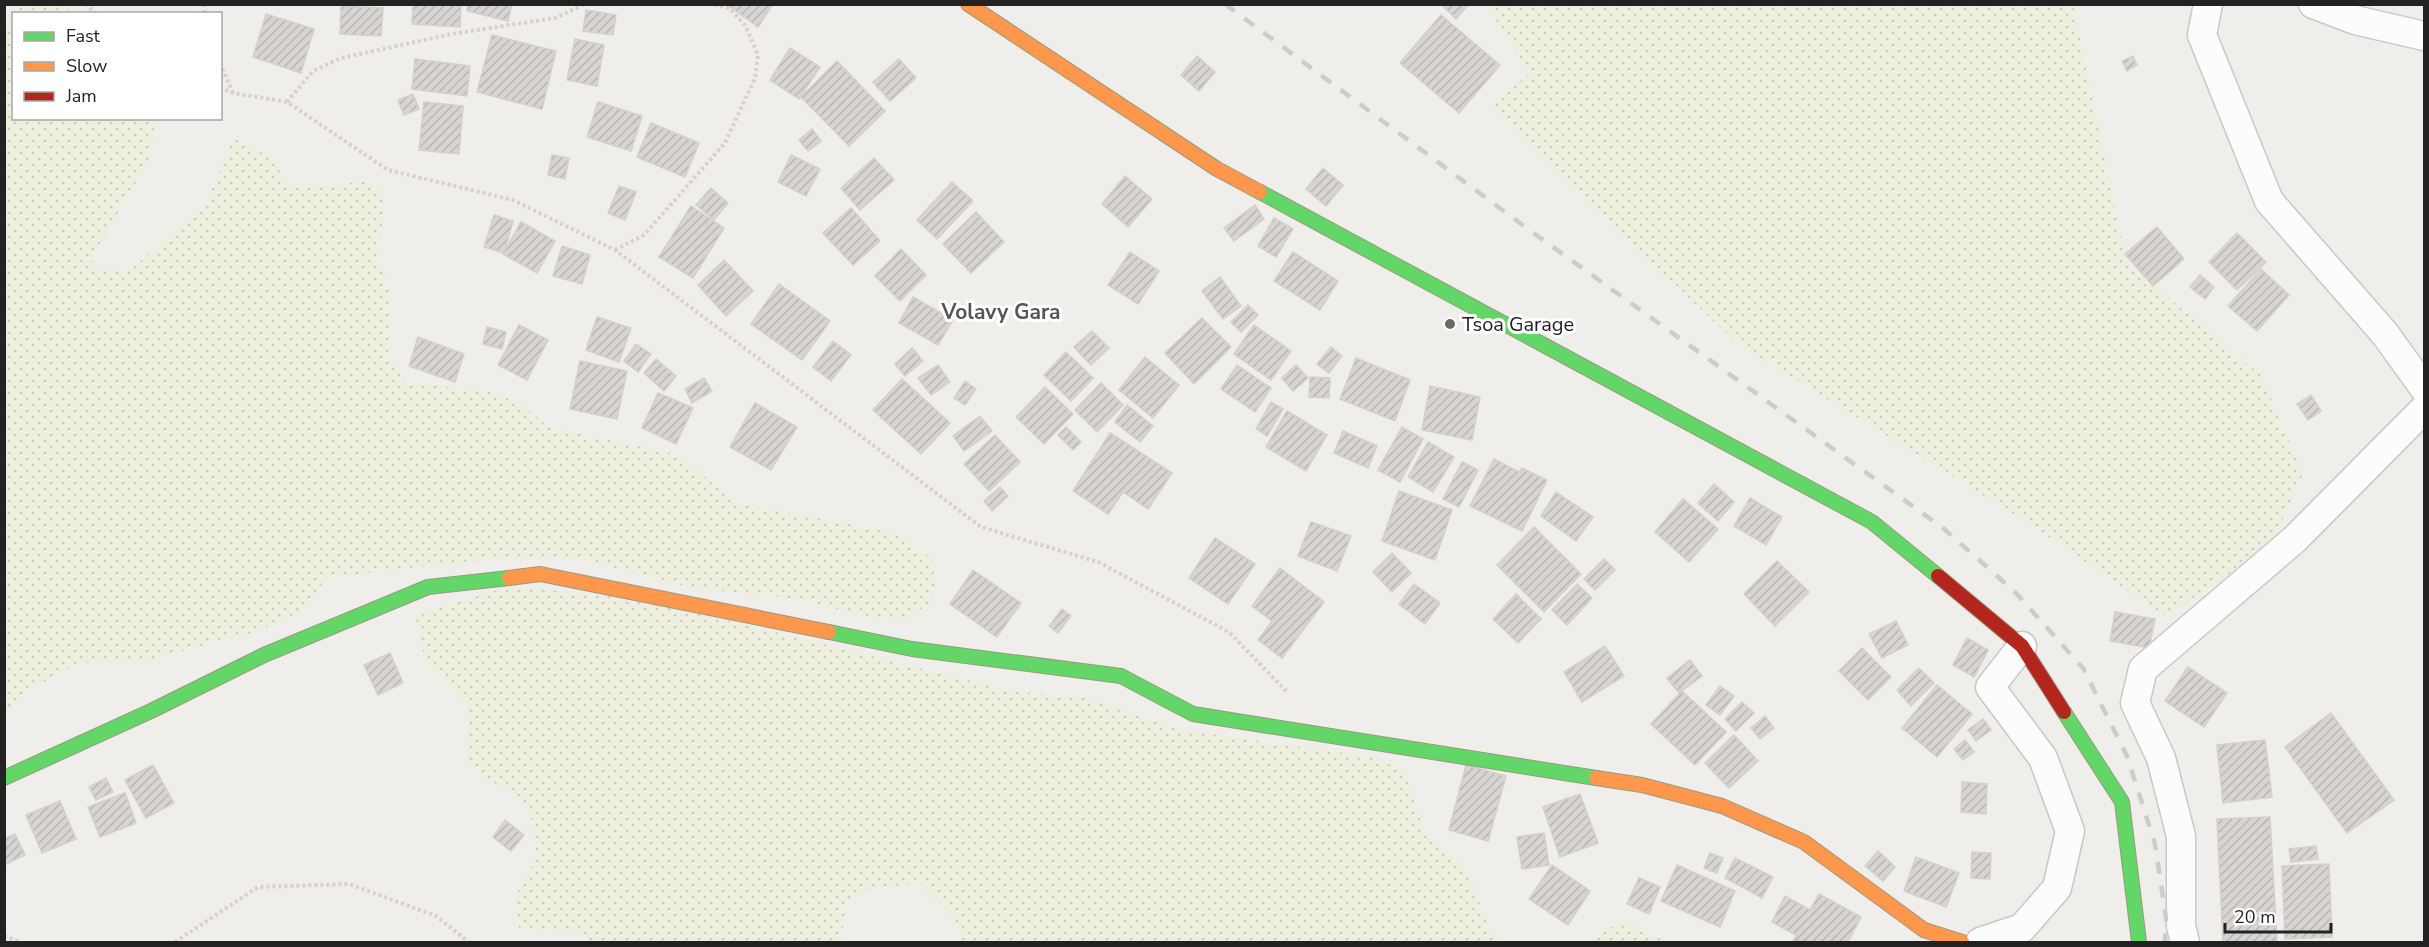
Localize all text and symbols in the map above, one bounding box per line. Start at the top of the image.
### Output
legend [12,12,222,120]
text: Fast [66,24,101,48]
text: Slow [66,54,107,78]
text: Jam [65,84,97,108]
district label: Volavy Gara [940,298,1061,326]
place label: Tsoa Garage [1462,311,1574,338]
marker: Tsoa Garage [1443,317,1457,331]
scale bar [2225,896,2332,934]
text: 20 m [2234,905,2276,929]

